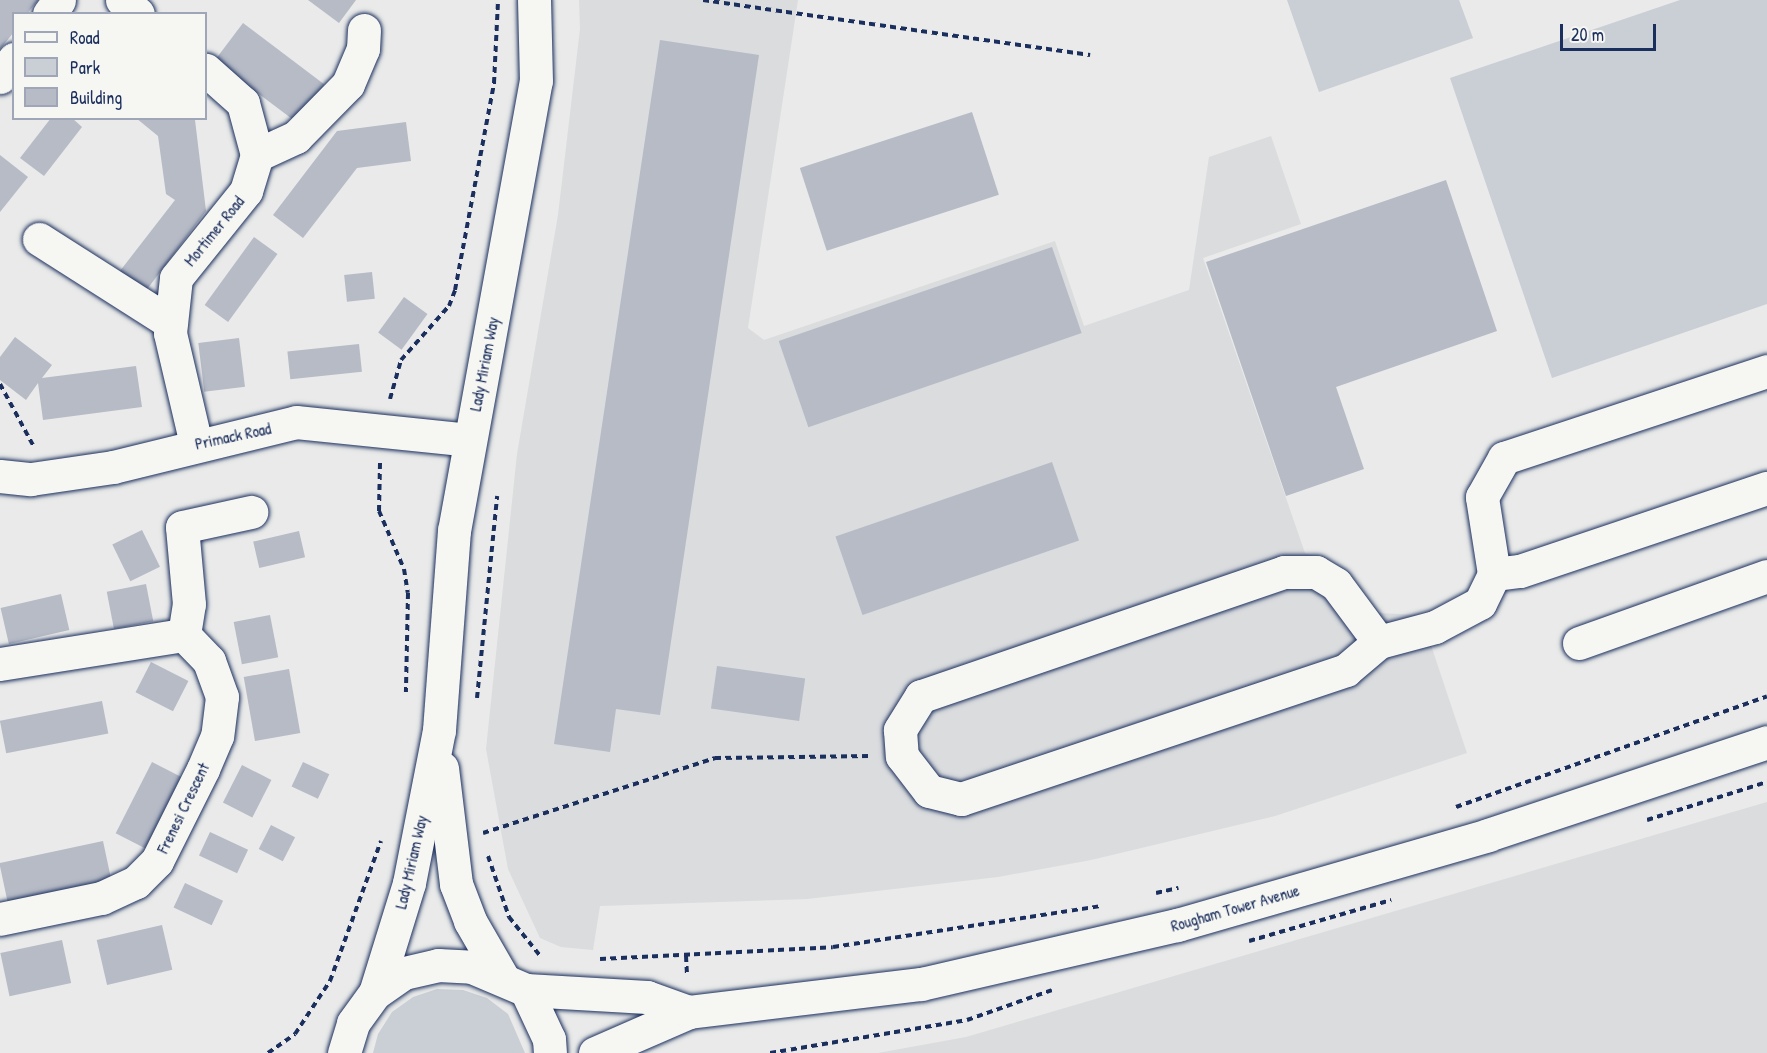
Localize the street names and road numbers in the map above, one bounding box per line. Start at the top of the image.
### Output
street label: Mortimer Road [180,192,248,270]
street label: Lady Miriam Way [465,315,503,413]
street label: Primack Road [193,419,273,453]
street label: Frenesi Crescent [153,760,213,856]
street label: Lady Miriam Way [391,813,431,911]
street label: Rougham Tower Avenue [1168,880,1302,936]

